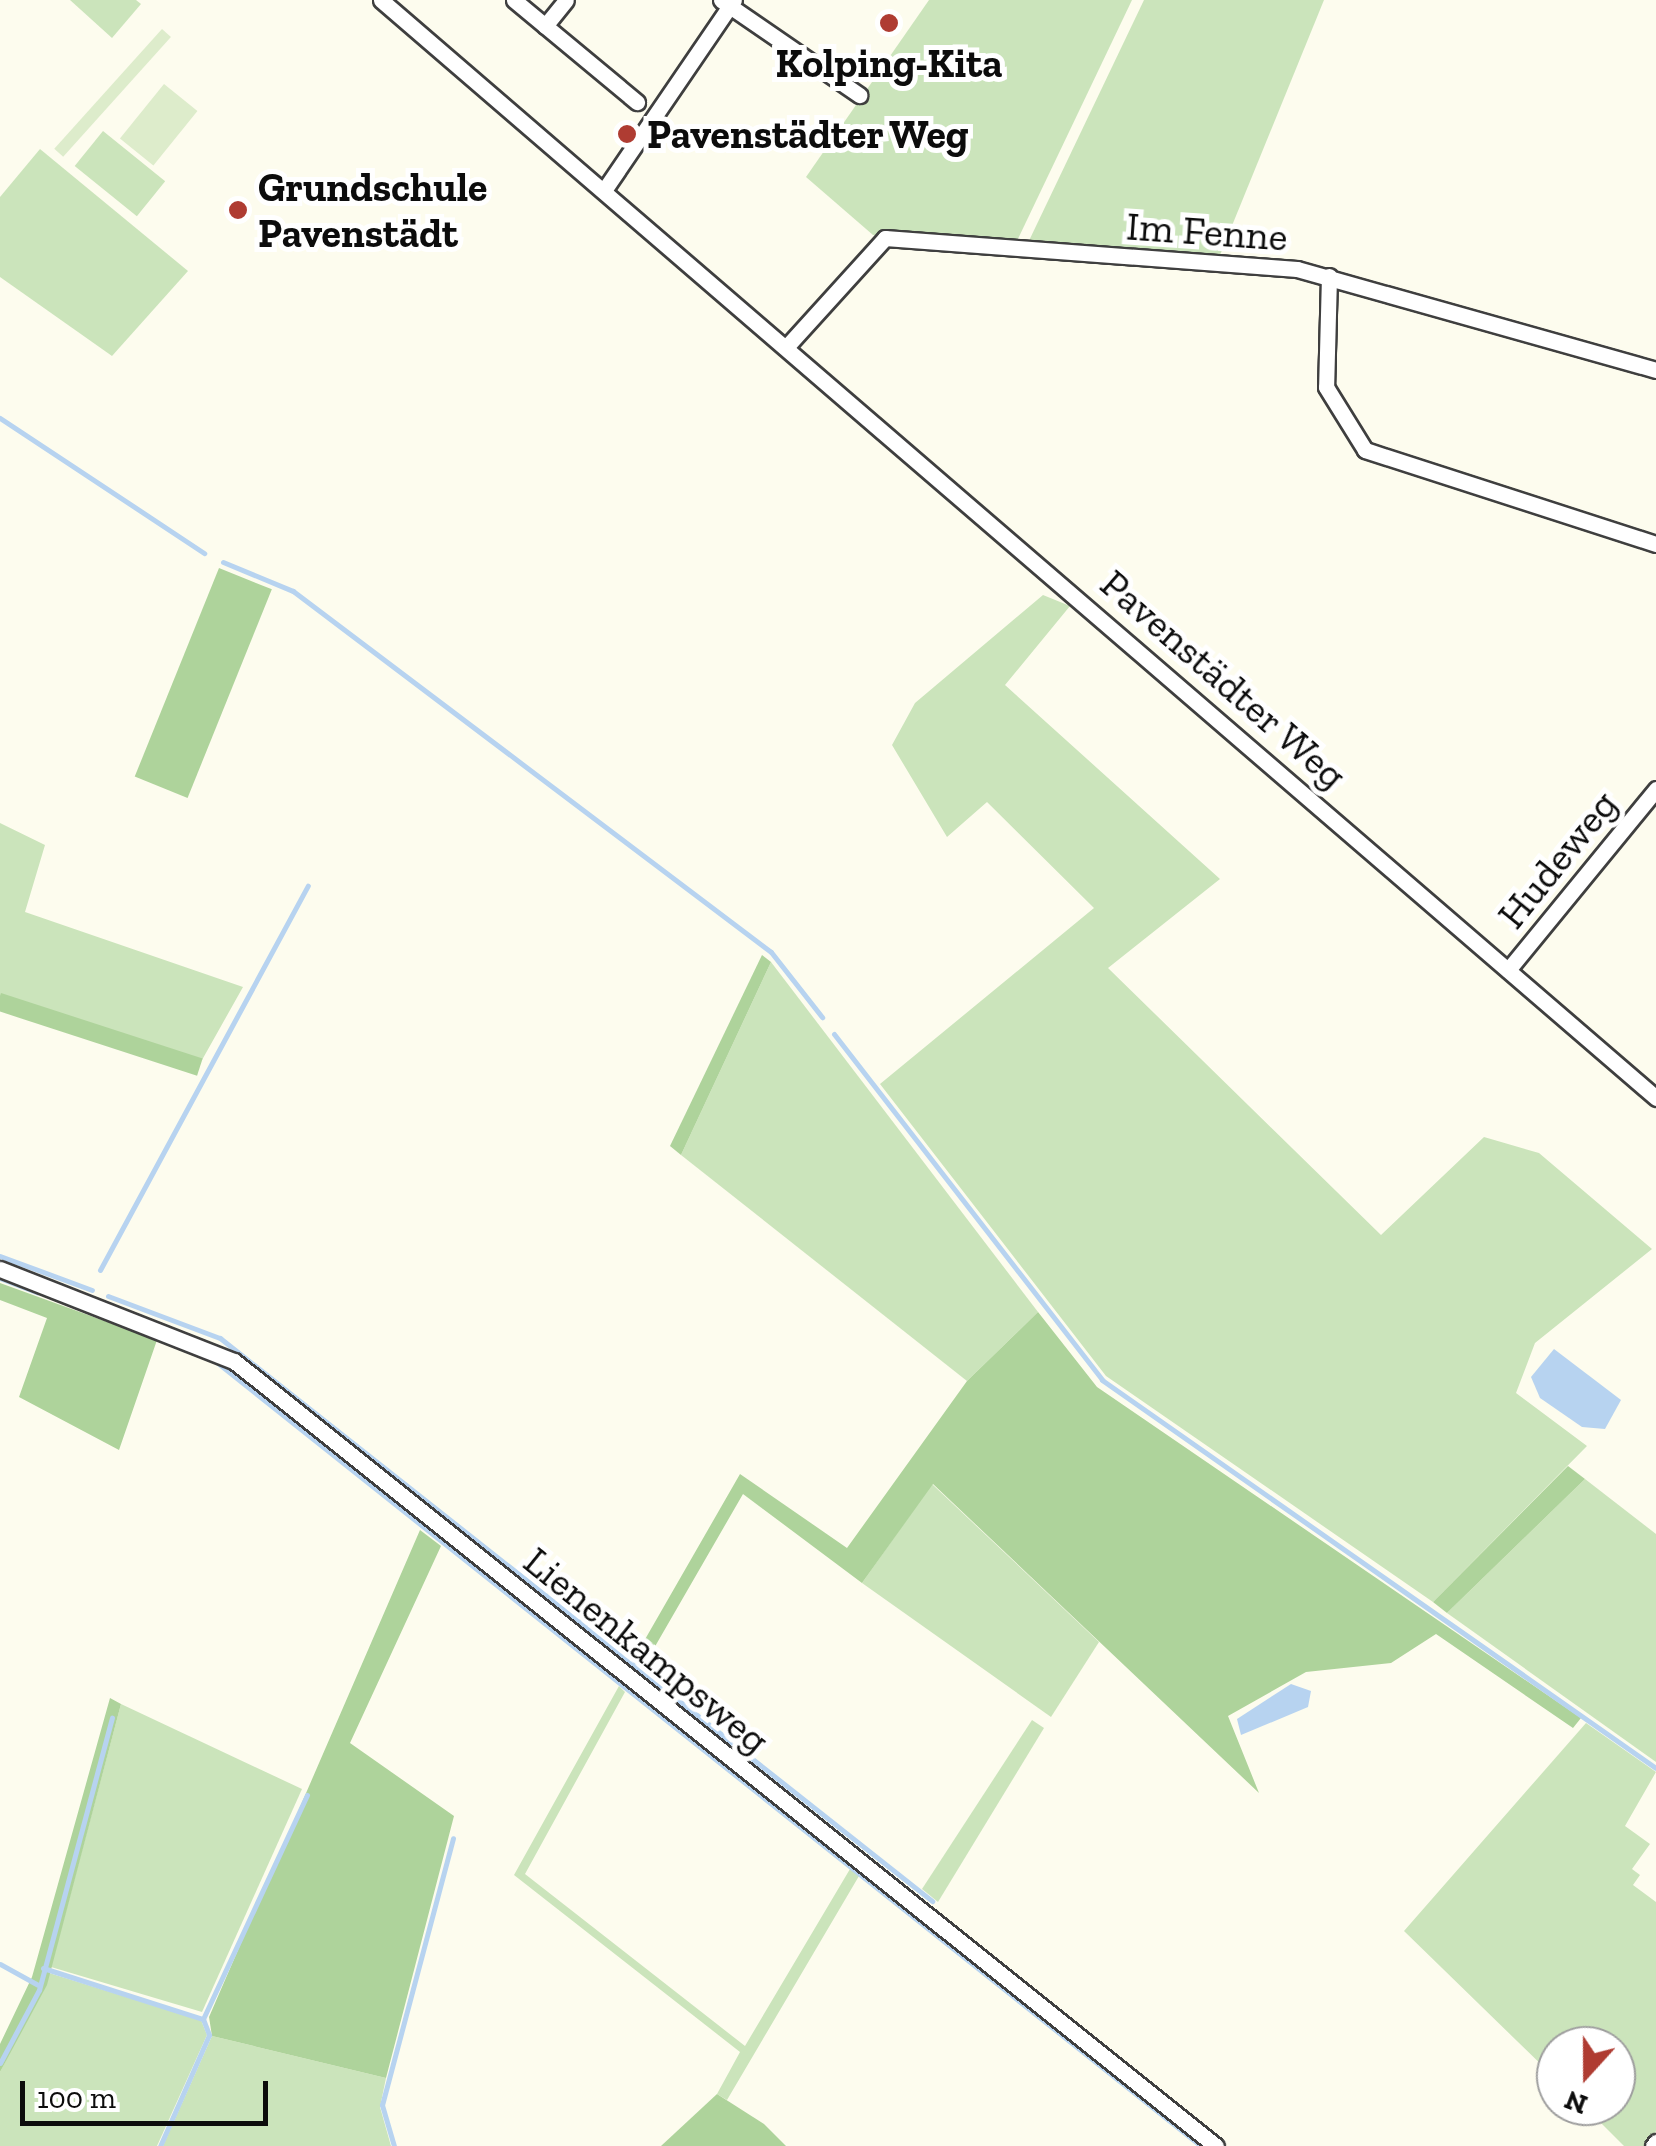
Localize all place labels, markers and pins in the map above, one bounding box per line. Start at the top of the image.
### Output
marker: Kolping-Kita [878,12,900,34]
place label: Kolping-Kita [776,39,1002,87]
place label: Pavenstädter Weg [647,110,971,158]
marker: Pavenstädter Weg [616,123,638,145]
place label: Grundschule Pavenstädt [258,163,487,257]
marker: Grundschule Pavenstädt [227,199,249,221]

